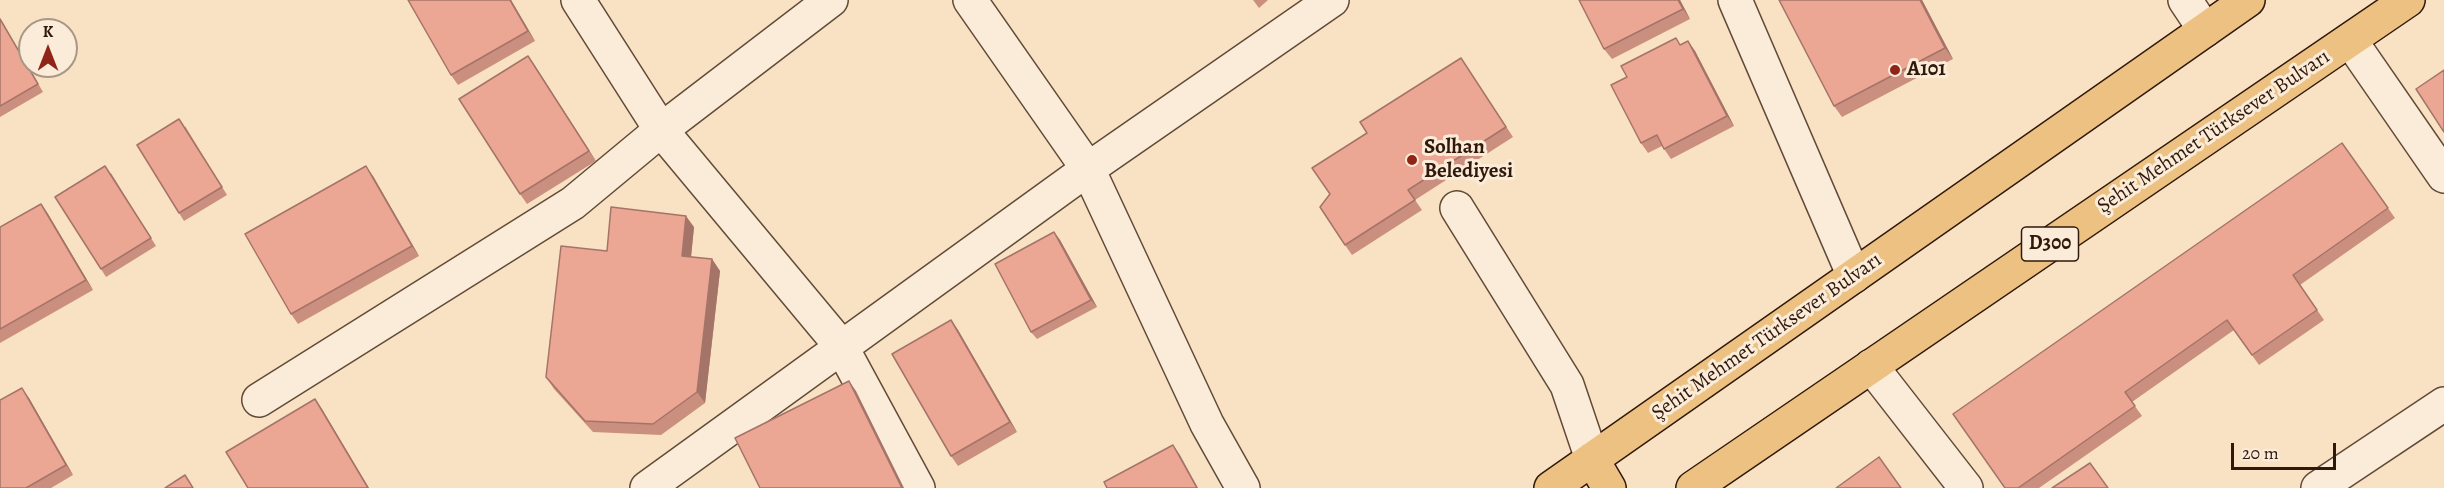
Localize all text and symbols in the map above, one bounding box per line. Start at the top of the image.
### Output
north arrow [18,18,78,78]
text: K [43,21,53,43]
street label: Şehit Mehmet Türksever Bulvarı [2093,45,2335,219]
place label: A101 [1907,57,1946,83]
marker: A101 [1888,63,1902,77]
place label: Solhan Belediyesi [1424,135,1513,185]
marker: Solhan Belediyesi [1405,153,1419,167]
road number: D300 [2022,227,2078,261]
street label: Şehit Mehmet Türksever Bulvarı [1647,248,1887,426]
scale bar [2234,431,2339,469]
text: 20 m [2242,441,2279,465]

